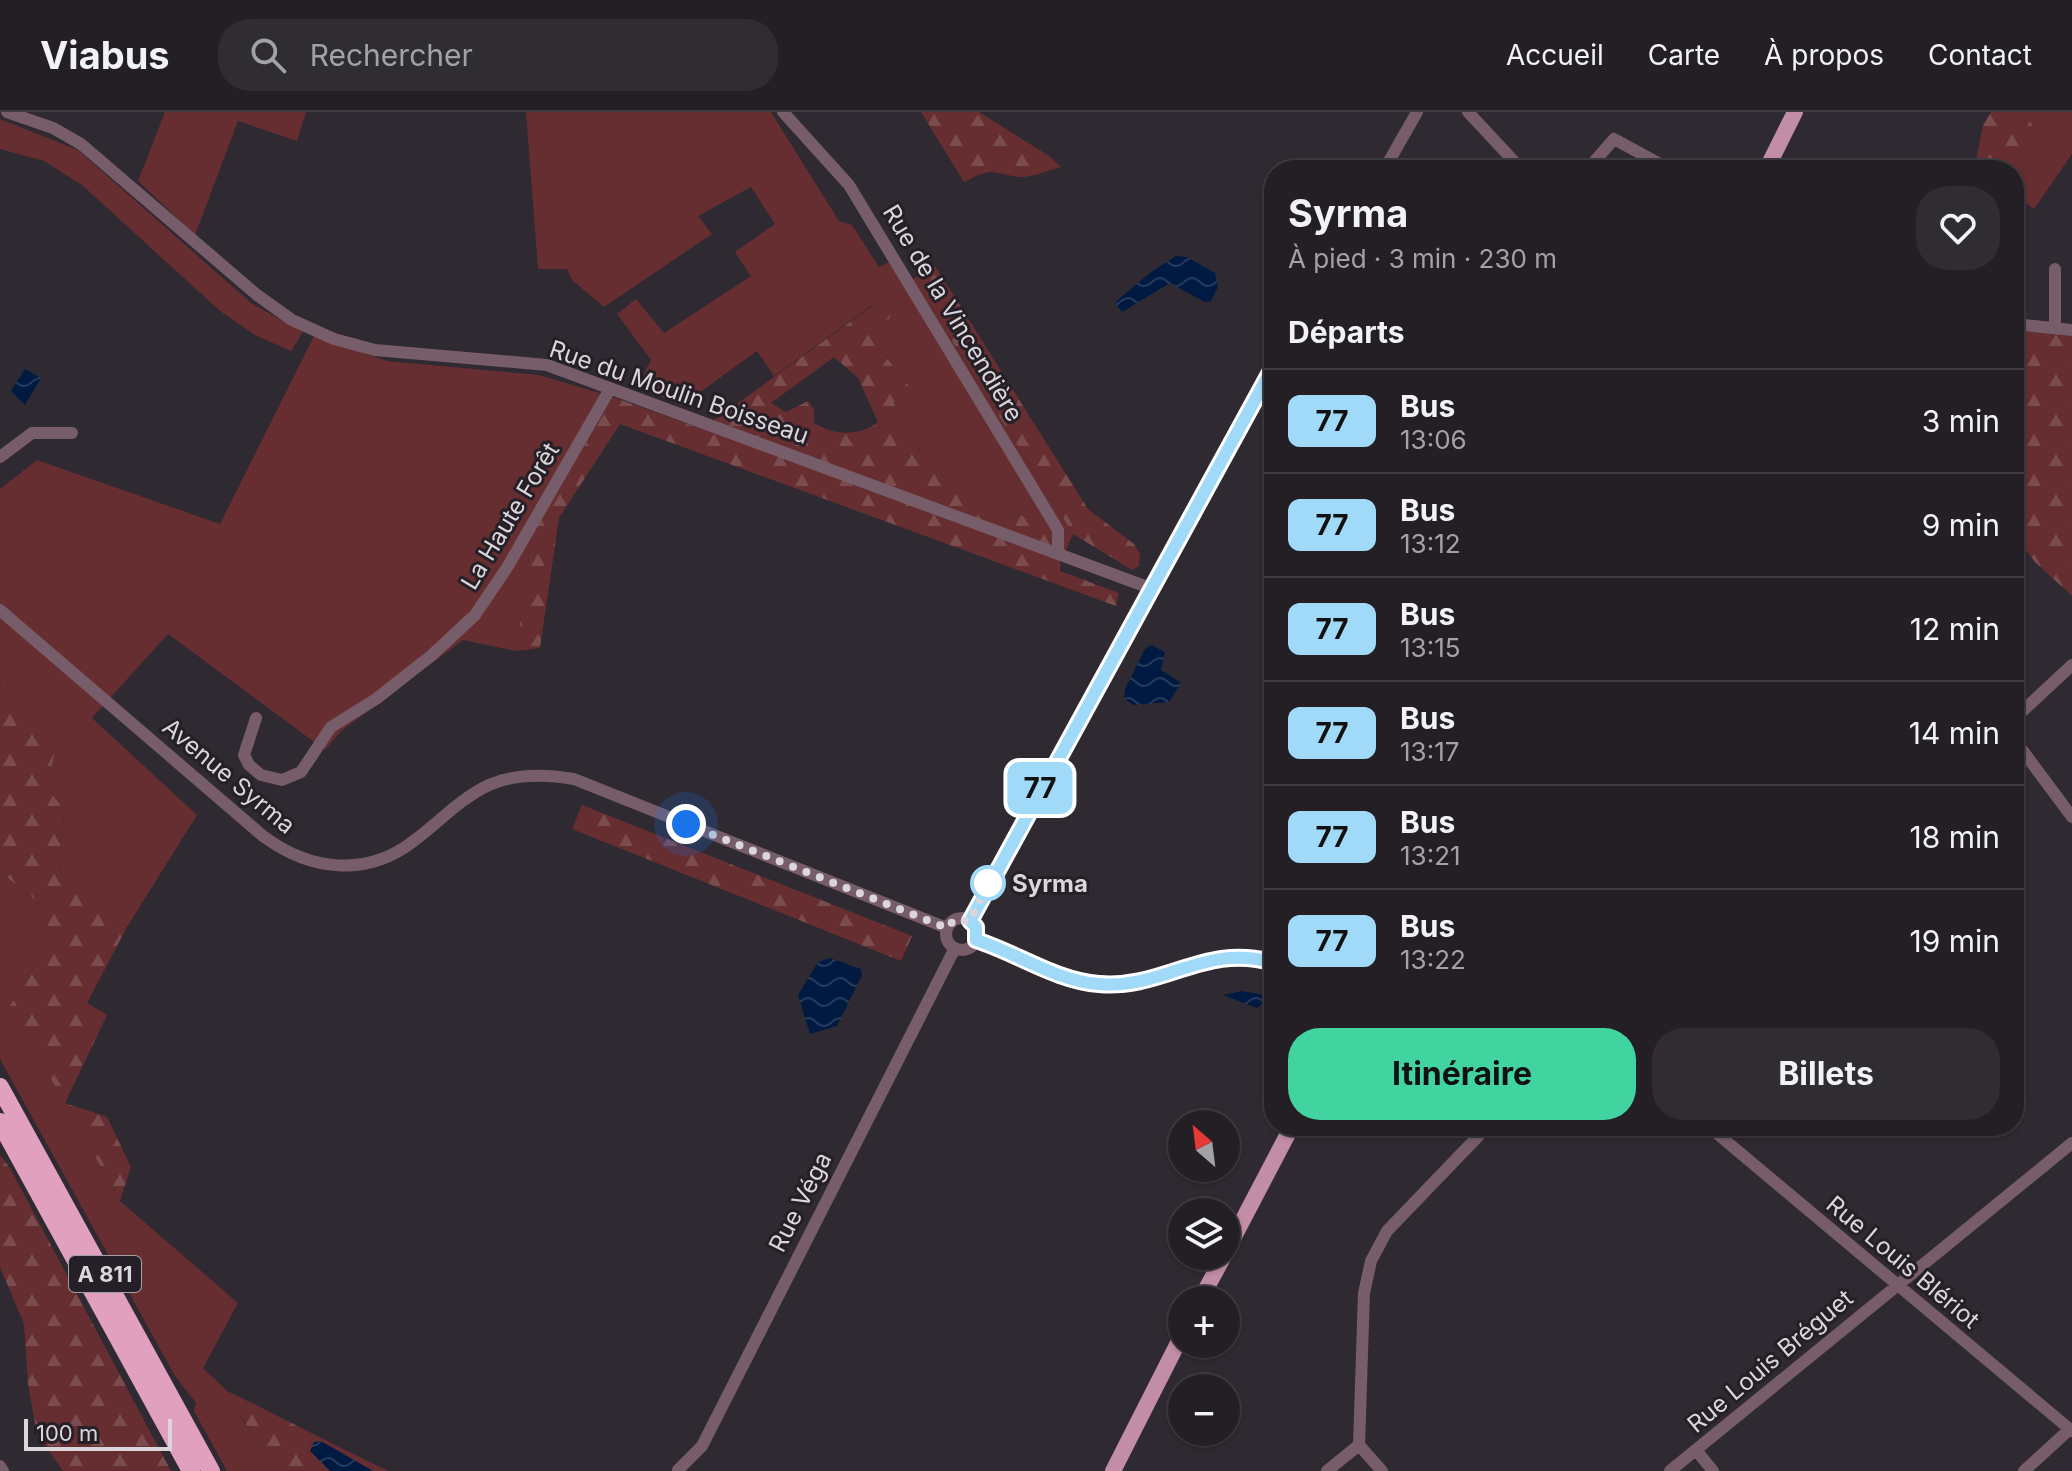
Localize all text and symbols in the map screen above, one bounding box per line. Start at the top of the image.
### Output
search box [218,19,778,91]
text: Viabus [40,32,170,78]
icon: search [246,33,290,77]
text: Rechercher [310,37,473,73]
text: Accueil [1506,38,1604,72]
text: Carte [1648,38,1720,72]
text: À propos [1764,38,1884,72]
text: Contact [1928,38,2032,72]
button: heart [1916,186,2000,270]
text: Syrma [1288,190,1408,236]
street label: Rue de la Vincendière [877,199,1029,427]
text: À pied · 3 min · 230 m [1288,243,1557,274]
text: Départs [1288,314,1405,350]
street label: Rue du Moulin Boisseau [546,334,812,450]
text: Bus [1400,388,1455,424]
text: 3 min [1922,403,2000,439]
text: 77 [1315,404,1349,438]
text: 13:06 [1400,424,1467,455]
street label: La Haute Forêt [455,437,565,595]
text: Bus [1400,492,1455,528]
text: 9 min [1922,507,2000,543]
text: 77 [1315,508,1349,542]
text: 13:12 [1400,528,1461,559]
text: Bus [1400,596,1455,632]
text: 12 min [1910,611,2000,647]
text: 77 [1315,612,1349,646]
text: 13:15 [1400,632,1461,663]
text: Bus [1400,700,1455,736]
street label: Avenue Syrma [157,712,301,840]
text: 14 min [1909,715,2000,751]
text: 77 [1315,716,1349,750]
text: 13:17 [1400,736,1459,767]
line badge: 77 [1004,762,1076,814]
text: 77 [1023,771,1057,805]
your location [666,804,706,844]
text: Bus [1400,804,1455,840]
text: 18 min [1910,819,2000,855]
text: 77 [1315,820,1349,854]
text: 13:21 [1400,840,1461,871]
marker: Syrma [971,866,1005,900]
place label: Syrma [1012,869,1088,898]
text: Bus [1400,908,1455,944]
text: 19 min [1909,923,2000,959]
text: 77 [1315,924,1349,958]
text: 13:22 [1400,944,1466,975]
button: Itinéraire [1288,1028,1636,1120]
button: Billets [1652,1028,2000,1120]
north arrow [1168,1110,1240,1182]
map controls [1168,1110,1240,1446]
street label: Rue Véga [763,1147,837,1257]
street label: Rue Louis Blériot [1821,1190,1985,1335]
button: layers [1168,1198,1240,1270]
road number: A 811 [69,1256,141,1292]
street label: Rue Louis Bréguet [1681,1283,1859,1439]
button: + [1168,1286,1240,1358]
button: − [1168,1374,1240,1446]
scale bar [24,1415,172,1451]
text: 100 m [36,1420,98,1446]

